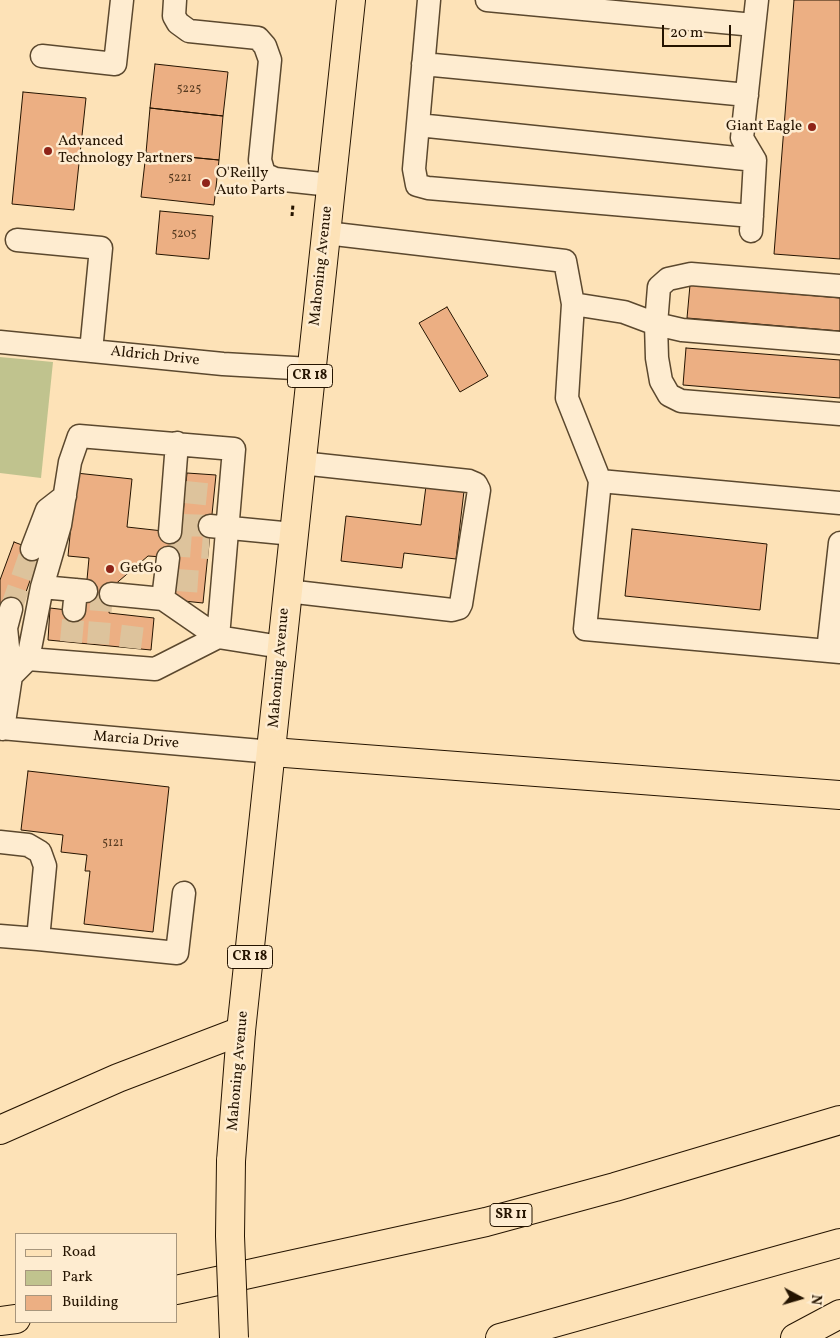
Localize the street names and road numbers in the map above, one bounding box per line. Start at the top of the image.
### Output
street label: Mahoning Avenue [307,205,337,327]
street label: Aldrich Drive [110,343,200,371]
road number: CR 18 [288,364,332,388]
street label: Mahoning Avenue [266,607,294,729]
street label: Marcia Drive [92,728,180,754]
road number: CR 18 [228,946,272,969]
street label: Mahoning Avenue [225,1010,253,1132]
road number: SR 11 [490,1204,532,1226]

